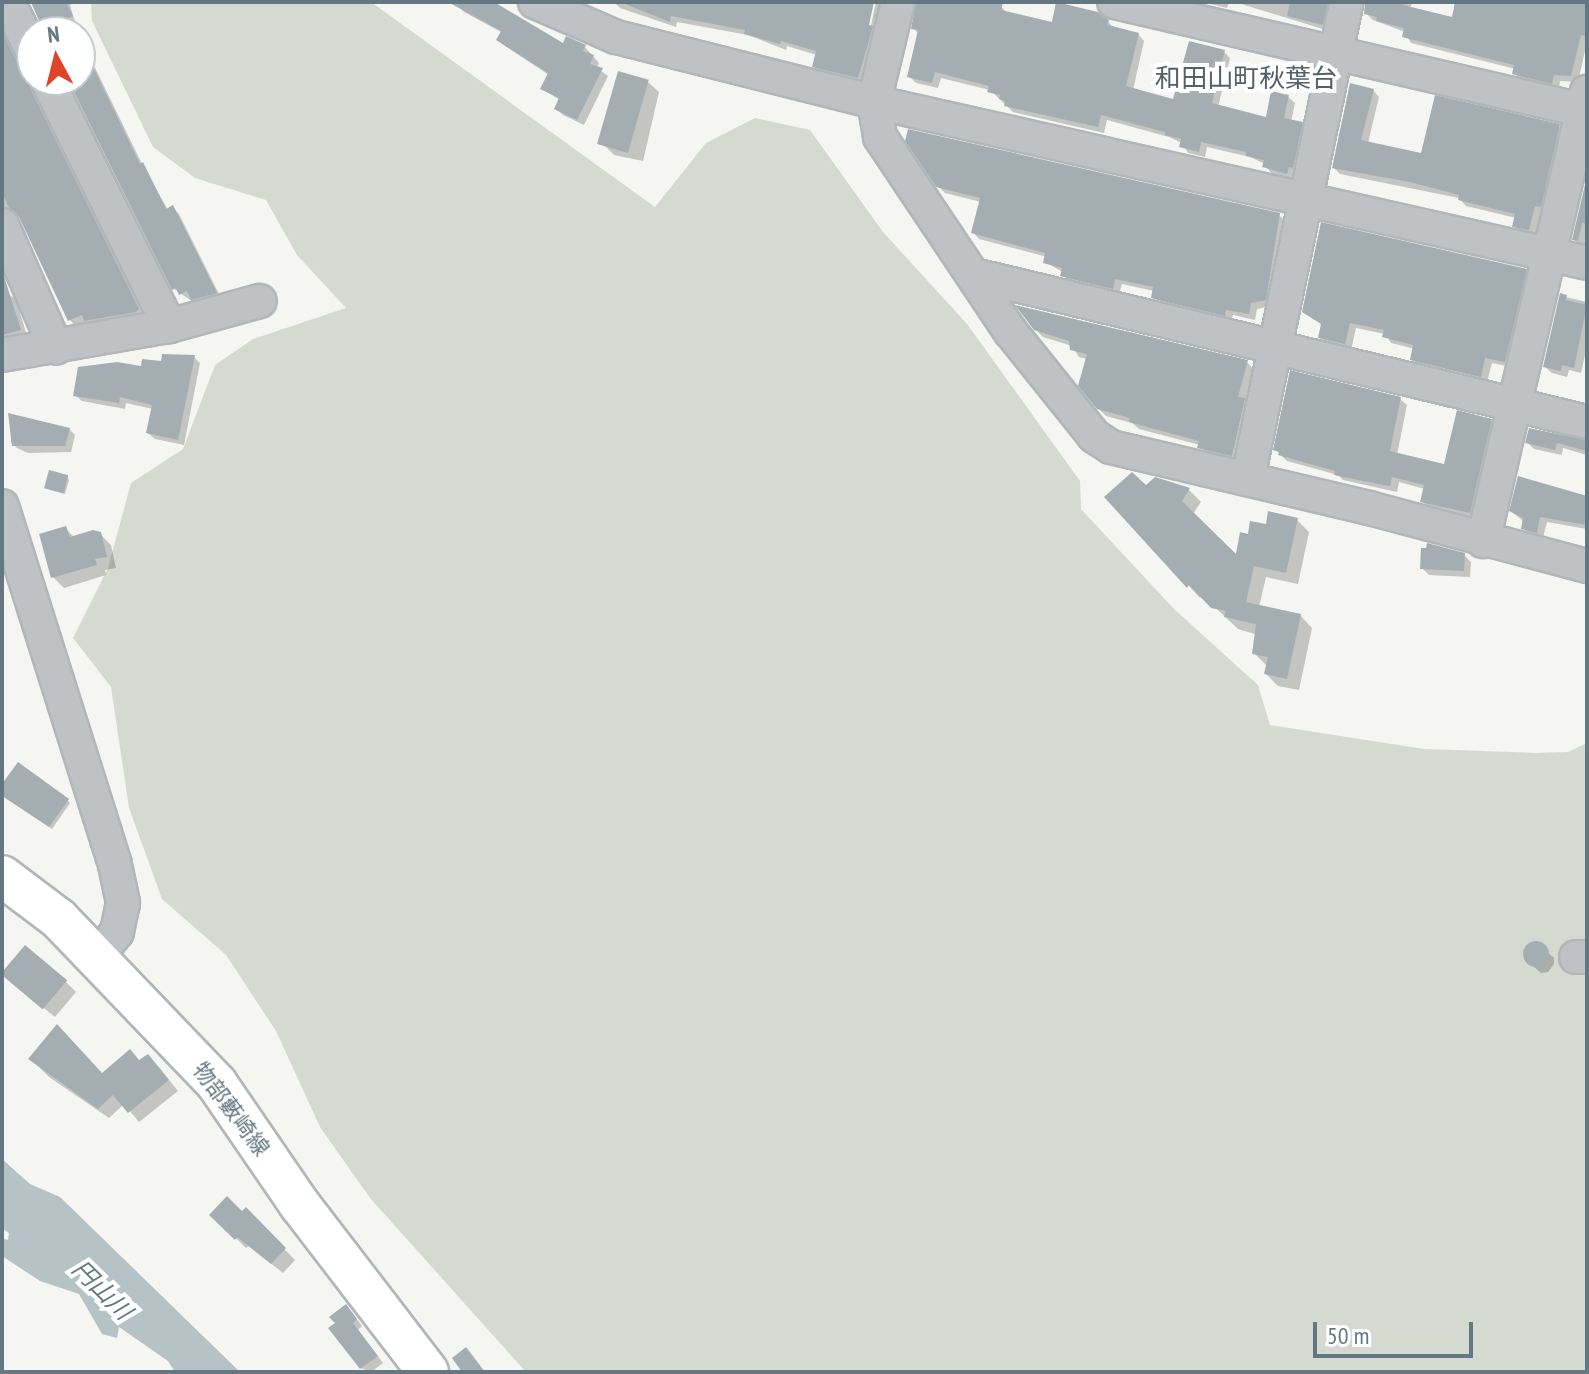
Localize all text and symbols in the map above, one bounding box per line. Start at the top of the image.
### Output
north arrow [16,16,96,96]
text: N [46,20,61,49]
district label: 和田山町秋葉台 [1155,62,1337,94]
street label: 物部藪崎線 [187,1057,275,1161]
water label: 円山川 [66,1254,138,1326]
scale bar [1317,1306,1477,1356]
text: 50 m [1327,1320,1369,1351]

